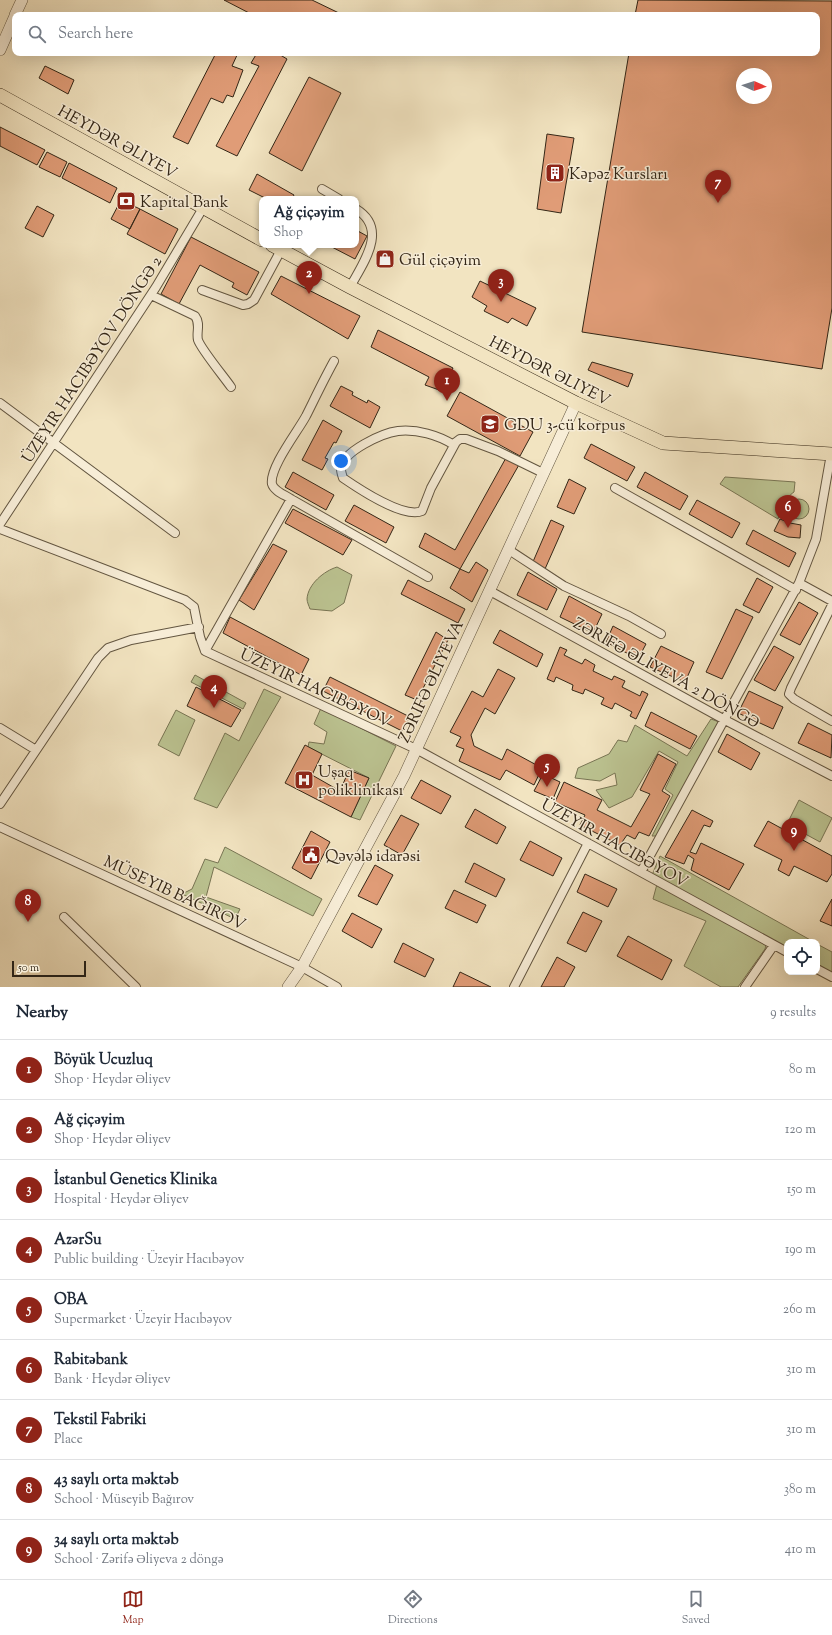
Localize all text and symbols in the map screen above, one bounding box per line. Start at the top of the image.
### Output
search box [12,12,820,56]
icon: search [26,23,48,45]
text: Search here [58,24,133,45]
north arrow [736,68,772,104]
street label: HEYDƏR ƏLIYEV [53,101,181,186]
building icon: Kəpəz Kursları [544,162,566,184]
place label: Kəpəz Kursları [569,164,668,187]
pin: 7 [705,170,731,203]
bank icon: Kapital Bank [115,190,137,212]
place label: Kapital Bank [140,192,229,215]
popup [259,196,359,248]
text: Ağ çiçəyim [274,203,344,224]
text: Shop [274,224,303,242]
shop icon: Gül çiçəyim [374,248,396,270]
place label: Gül çiçəyim [399,250,481,273]
street label: ÜZEYIR HACIBƏYOV DÖNGƏ 2 [17,252,169,468]
pin: 2 [296,261,322,294]
pin: 3 [488,269,514,302]
street label: HEYDƏR ƏLIYEV [484,332,614,413]
pin: 1 [434,368,460,401]
school or university icon: GDU 3-cü korpus [479,413,501,435]
place label: GDU 3-cü korpus [504,415,625,438]
your location [331,451,351,471]
pin: 6 [775,495,801,528]
street label: ZƏRIFƏ ƏLIYEVA 2 DÖNGƏ [568,613,763,735]
street label: ZƏRIFƏ ƏLIYEVA [394,617,471,747]
street label: ÜZEYIR HACIBƏYOV [235,644,395,735]
pin: 4 [201,675,227,708]
pin: 5 [534,754,560,787]
place label: Uşaq poliklinikası [318,762,404,803]
hospital icon: Uşaq poliklinikası [293,769,315,791]
street label: ÜZEYIR HACIBƏYOV [536,794,692,894]
pin: 9 [781,818,807,851]
public building icon: Qəvələ idarəsi [300,844,322,866]
place label: Qəvələ idarəsi [325,846,421,869]
street label: MÜSEYIB BAĞIROV [99,851,249,937]
pin: 8 [15,889,41,922]
map controls [784,939,820,975]
button: locate [784,939,820,975]
scale bar [12,959,86,978]
text: 50 m [18,960,39,976]
text: Nearby [16,1001,68,1025]
text: 9 results [770,1004,816,1022]
text: Böyük Ucuzluq [54,1050,153,1071]
text: 1 [27,1061,31,1079]
text: 80 m [789,1061,816,1079]
text: Shop · Heydər Əliyev [54,1071,171,1089]
text: Ağ çiçəyim [54,1110,125,1131]
text: 2 [26,1121,32,1139]
text: 120 m [785,1121,816,1139]
text: Shop · Heydər Əliyev [54,1131,171,1149]
text: İstanbul Genetics Klinika [54,1170,217,1191]
text: 3 [26,1181,32,1199]
text: 150 m [787,1181,816,1199]
text: Hospital · Heydər Əliyev [54,1191,189,1209]
text: AzərSu [54,1230,102,1251]
text: 4 [26,1241,32,1259]
text: 190 m [785,1241,816,1259]
text: Public building · Üzeyir Hacıbəyov [54,1251,244,1269]
text: OBA [54,1290,88,1311]
text: 5 [27,1301,31,1319]
text: 260 m [783,1301,816,1319]
text: Supermarket · Üzeyir Hacıbəyov [54,1311,232,1329]
text: Rabitəbank [54,1350,128,1371]
text: 6 [26,1361,32,1379]
text: 310 m [786,1361,816,1379]
text: Bank · Heydər Əliyev [54,1371,170,1389]
text: Tekstil Fabriki [54,1410,146,1431]
text: 7 [26,1421,32,1439]
text: 310 m [786,1421,816,1439]
text: Place [54,1431,83,1449]
text: 43 saylı orta məktəb [54,1470,179,1491]
text: 8 [26,1481,32,1499]
text: 380 m [784,1481,816,1499]
text: School · Müseyib Bağırov [54,1491,194,1509]
text: 34 saylı orta məktəb [54,1530,179,1551]
text: 9 [26,1541,32,1559]
text: 410 m [785,1541,816,1559]
text: School · Zərifə Əliyeva 2 döngə [54,1551,223,1569]
tab: Map [122,1588,144,1628]
tab: Directions [388,1588,438,1628]
tab: Saved [682,1588,710,1628]

